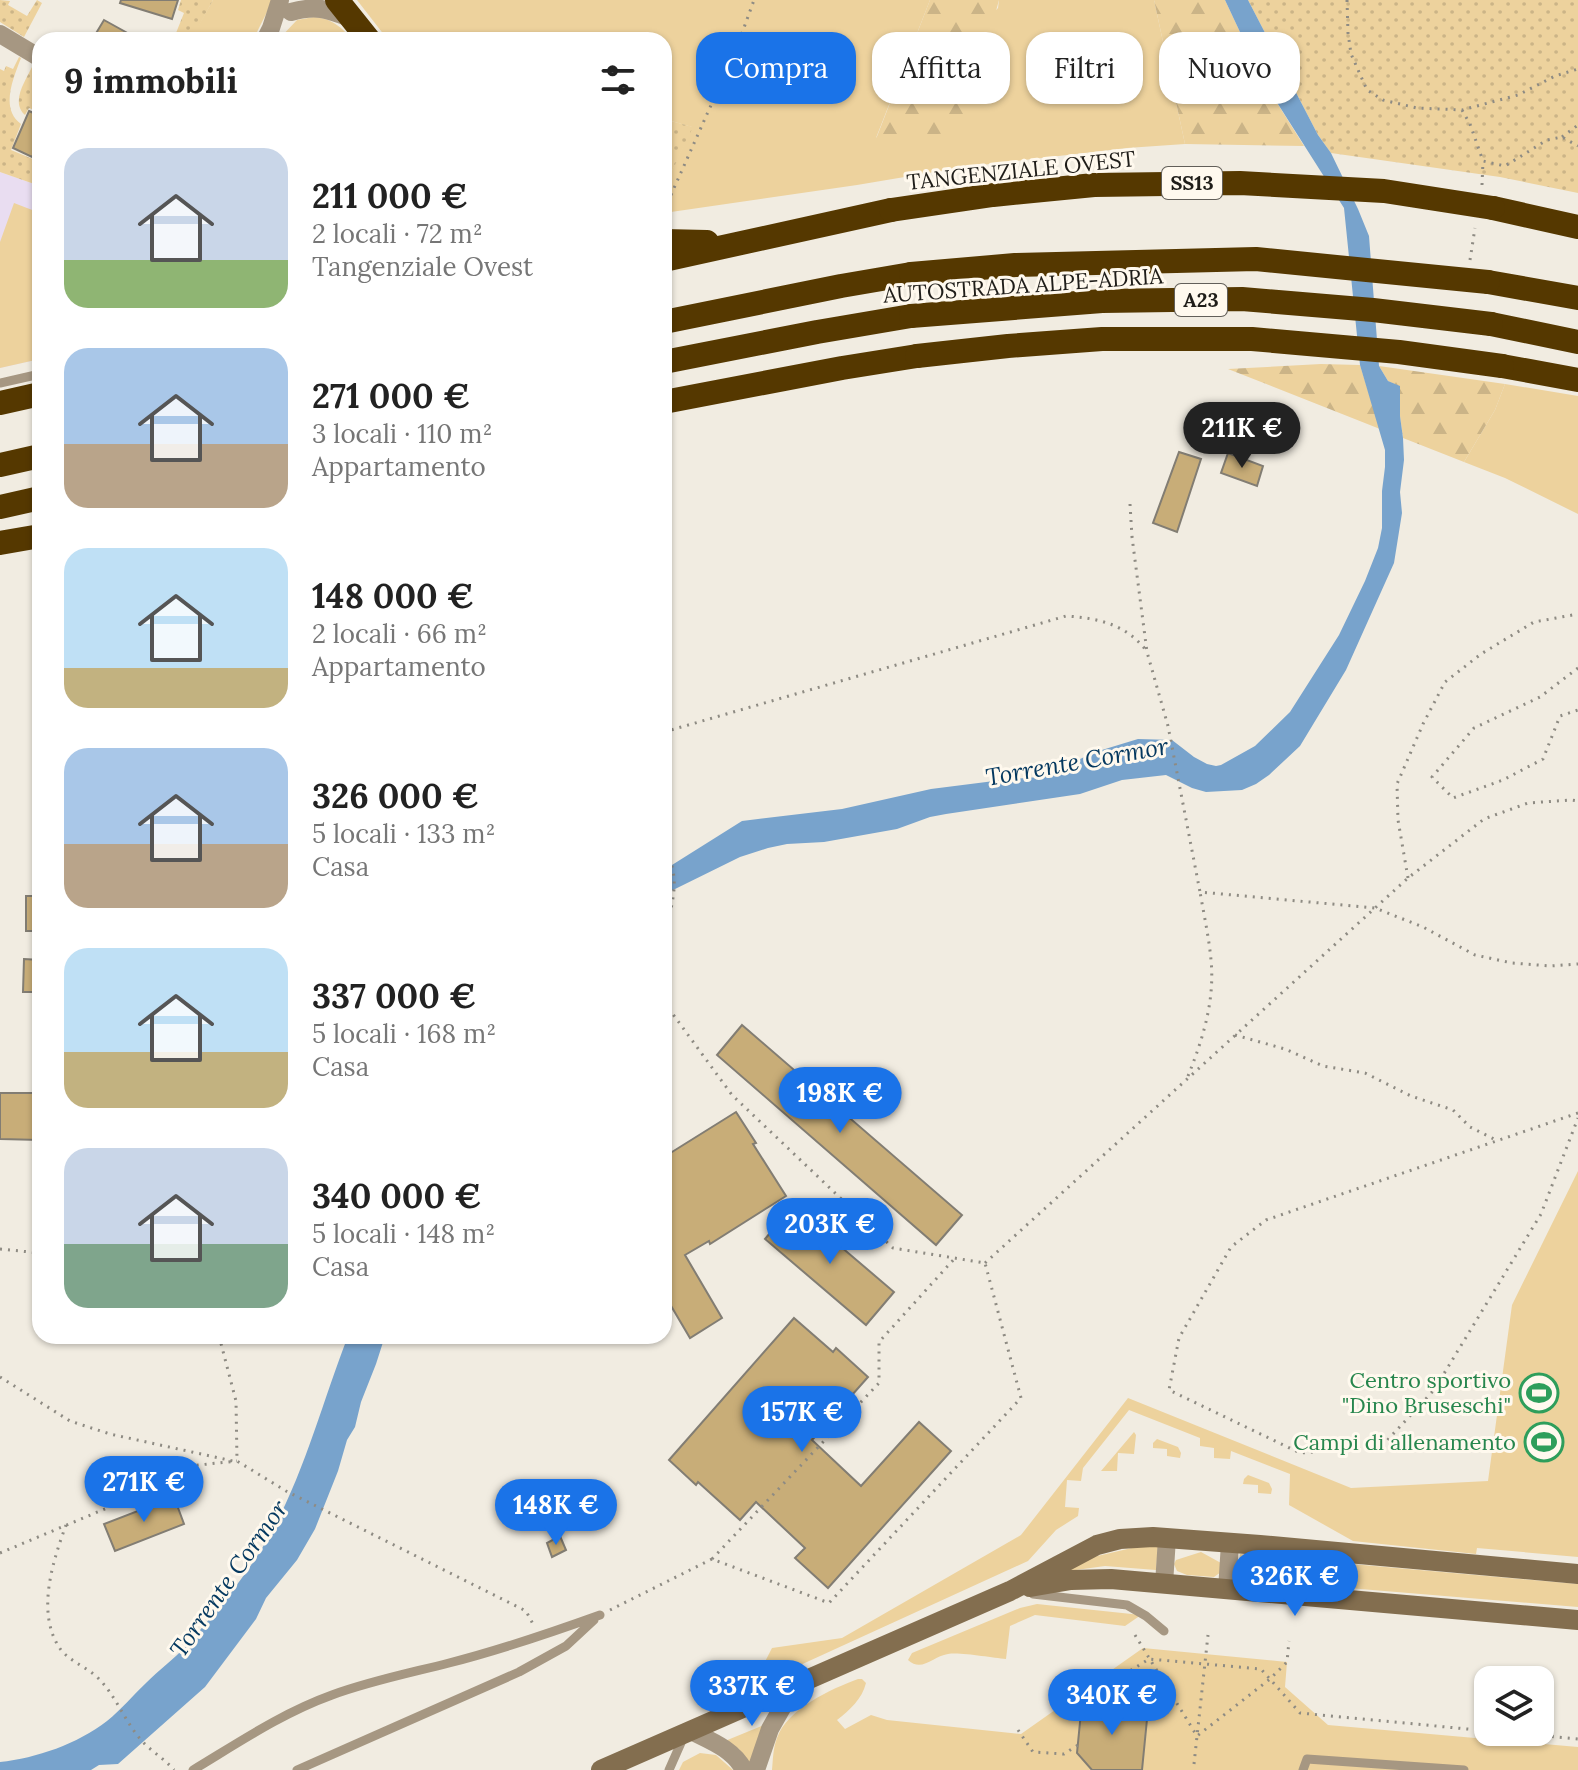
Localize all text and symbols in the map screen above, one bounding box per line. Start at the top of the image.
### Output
chip: Compra [696,32,856,104]
chip: Affitta [872,32,1010,104]
chip: Filtri [1026,32,1143,104]
chip: Nuovo [1159,32,1300,104]
icon: filters [596,58,640,102]
text: 9 immobili [64,59,238,102]
street label: TANGENZIALE OVEST [905,144,1137,196]
road number: SS13 [1162,167,1222,199]
text: 211 000 € [312,174,468,217]
icon: home [128,180,224,276]
text: 2 locali · 72 m² [312,217,483,250]
text: Tangenziale Ovest [312,250,533,283]
street label: AUTOSTRADA ALPE-ADRIA [881,261,1165,309]
road number: A23 [1175,284,1227,316]
text: 271 000 € [312,374,470,417]
icon: home [128,380,224,476]
pin: 211K € [1177,402,1307,470]
text: 211K € [1201,411,1283,444]
text: 3 locali · 110 m² [312,417,493,450]
text: Appartamento [312,450,486,483]
text: 148 000 € [312,574,474,617]
icon: home [128,580,224,676]
text: 2 locali · 66 m² [312,617,487,650]
text: Appartamento [312,650,486,683]
water label: Torrente Cormor [983,730,1171,793]
text: 326 000 € [312,774,479,817]
icon: home [128,780,224,876]
text: 5 locali · 133 m² [312,817,496,850]
text: Casa [312,850,369,883]
text: 337 000 € [312,974,476,1017]
icon: home [128,980,224,1076]
text: 5 locali · 168 m² [312,1017,496,1050]
text: Casa [312,1050,369,1083]
pin: 198K € [775,1067,905,1135]
text: 198K € [797,1076,883,1109]
text: 340 000 € [312,1174,482,1217]
icon: home [128,1180,224,1276]
pin: 203K € [765,1198,895,1266]
text: 203K € [784,1207,876,1240]
text: 5 locali · 148 m² [312,1217,495,1250]
text: Casa [312,1250,369,1283]
place label: Centro sportivo "Dino Bruseschi" [1342,1366,1511,1419]
sports icon: Centro sportivo "Dino Bruseschi" [1518,1372,1560,1414]
pin: 157K € [737,1386,867,1454]
text: 157K € [760,1395,844,1428]
sports icon: Campi di allenamento [1523,1421,1565,1463]
place label: Campi di allenamento [1293,1428,1516,1456]
pin: 271K € [79,1456,209,1524]
text: 271K € [103,1465,186,1498]
pin: 148K € [491,1479,621,1547]
text: 148K € [513,1488,599,1521]
water label: Torrente Cormor [163,1494,294,1663]
pin: 326K € [1230,1550,1360,1618]
text: 326K € [1250,1559,1340,1592]
pin: 337K € [687,1660,817,1728]
map controls [1474,1666,1554,1746]
button: layers [1474,1666,1554,1746]
text: 337K € [708,1669,796,1702]
pin: 340K € [1047,1669,1177,1737]
text: 340K € [1066,1678,1158,1711]

